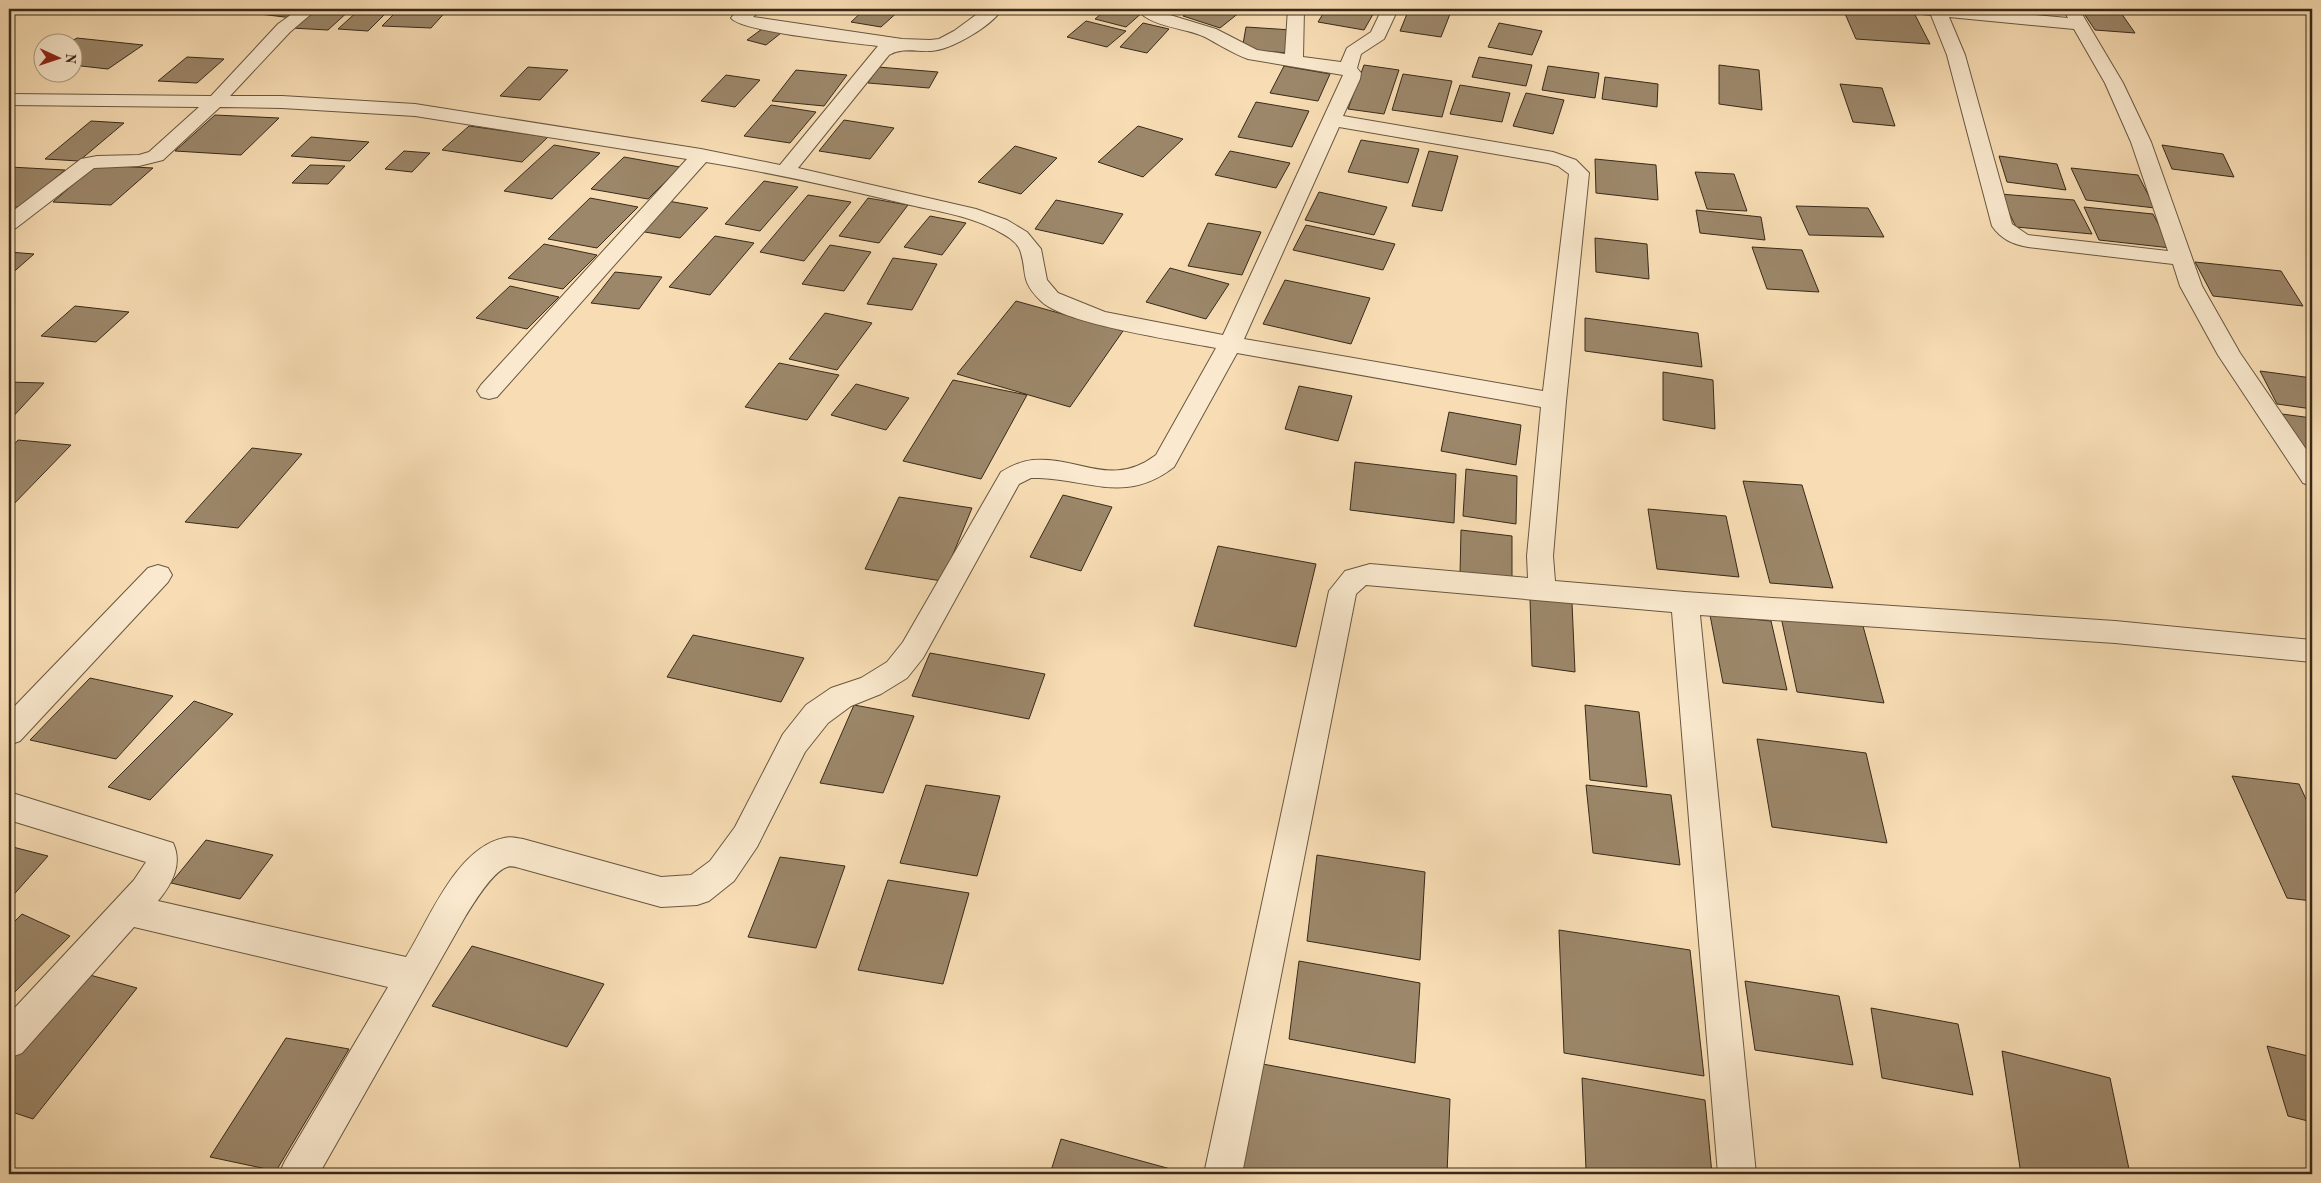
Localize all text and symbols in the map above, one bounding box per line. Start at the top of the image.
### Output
north arrow [32,32,82,82]
text: N [63,53,77,65]

